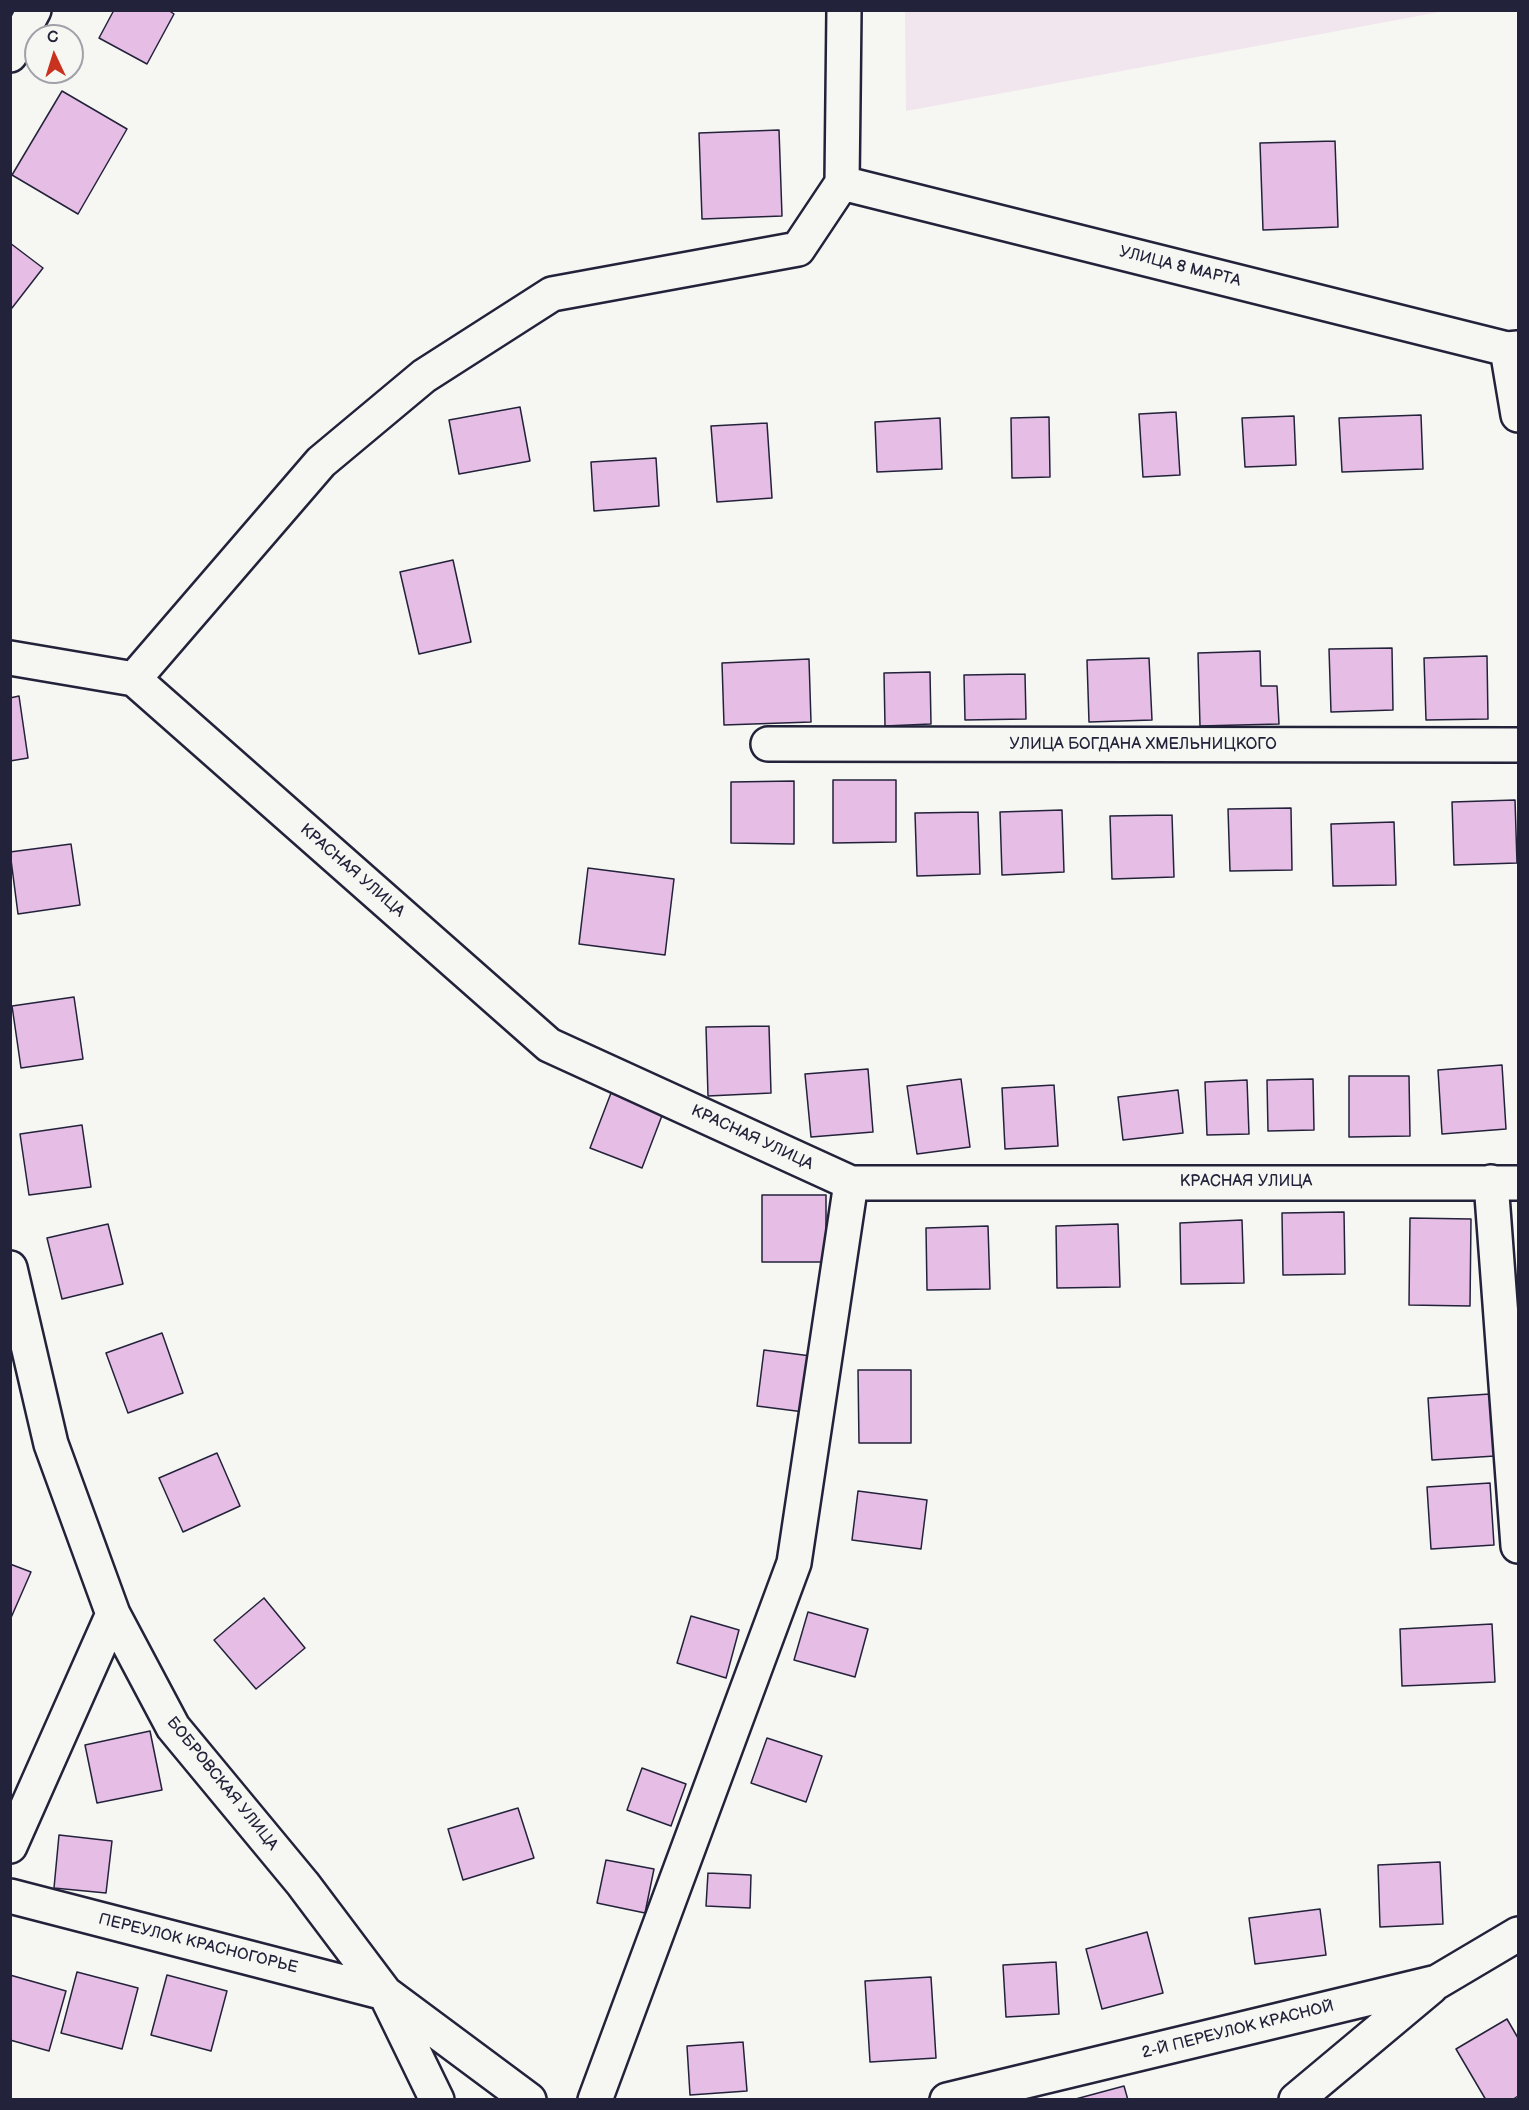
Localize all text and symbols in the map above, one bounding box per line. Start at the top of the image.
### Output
north arrow [24,24,84,84]
text: С [47,28,59,47]
street label: УЛИЦА 8 МАРТА [1117,243,1243,291]
street label: УЛИЦА БОГДАНА ХМЕЛЬНИЦКОГО [1009,735,1277,755]
street label: КРАСНАЯ УЛИЦА [296,820,408,922]
street label: КРАСНАЯ УЛИЦА [688,1101,816,1175]
street label: КРАСНАЯ УЛИЦА [1180,1172,1312,1192]
street label: БОБРОВСКАЯ УЛИЦА [162,1713,282,1855]
street label: ПЕРЕУЛОК КРАСНОГОРЬЕ [96,1910,300,1978]
street label: 2-Й ПЕРЕУЛОК КРАСНОЙ [1140,1997,1336,2063]

